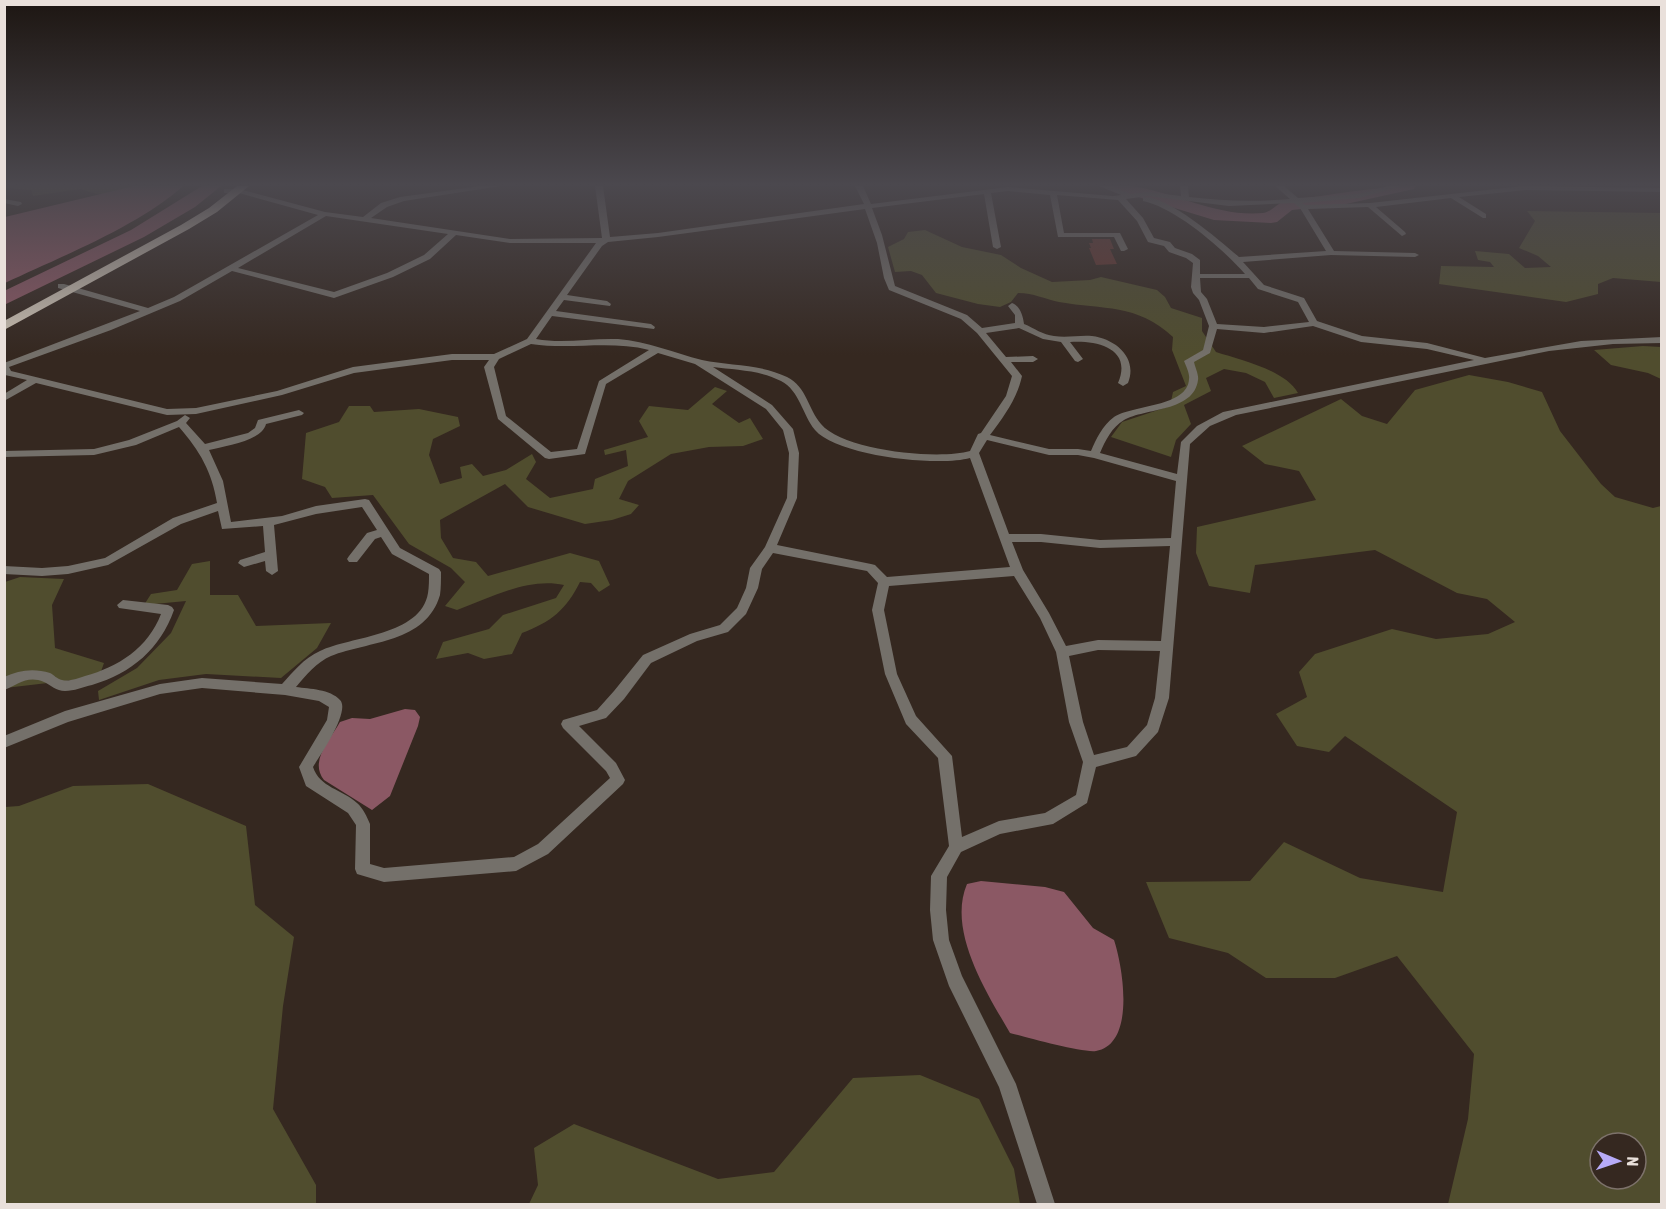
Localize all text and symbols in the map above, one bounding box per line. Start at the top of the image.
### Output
north arrow [1588,1131,1648,1191]
text: N [1624,1156,1642,1167]

